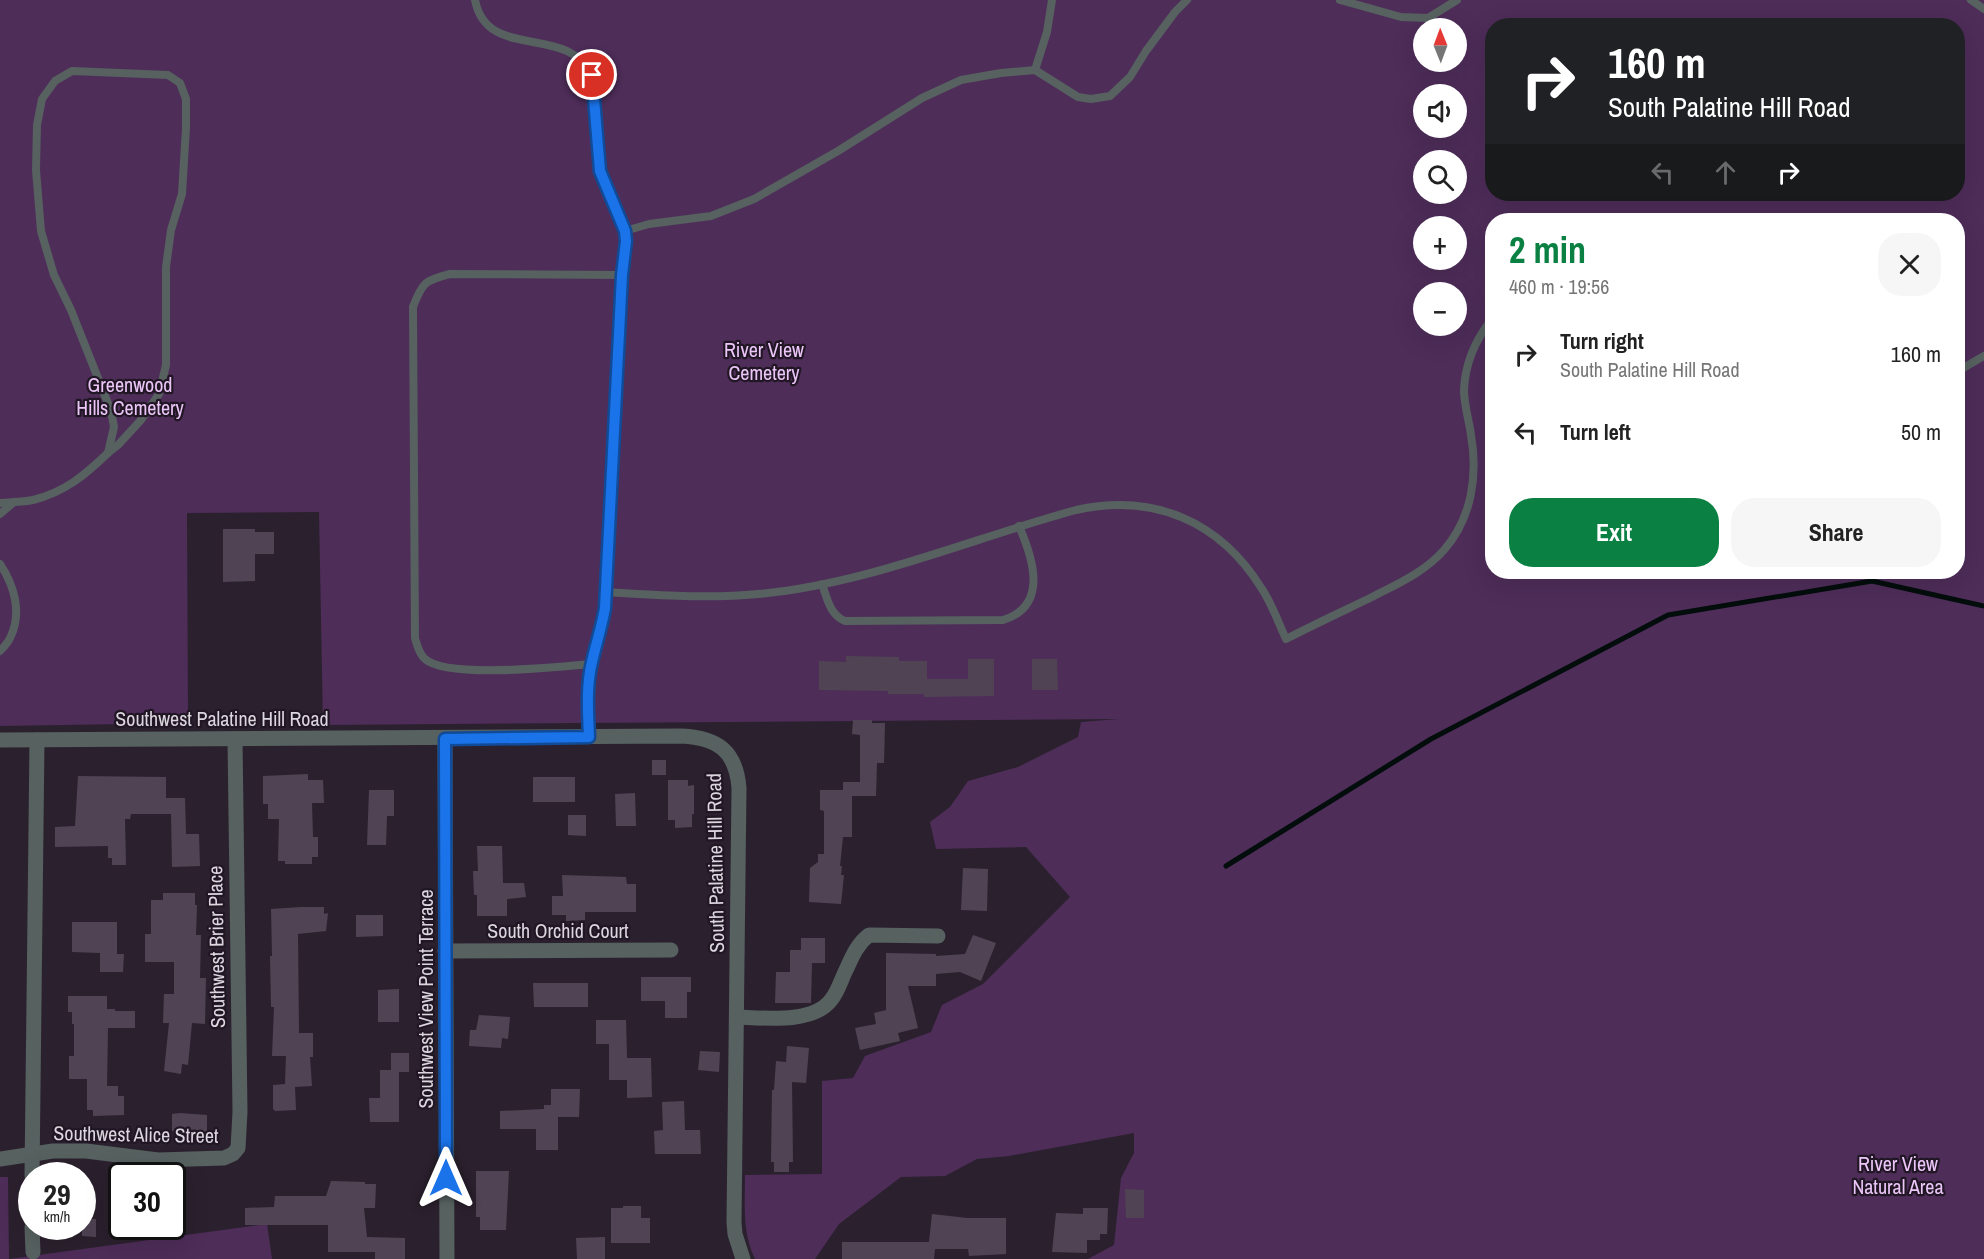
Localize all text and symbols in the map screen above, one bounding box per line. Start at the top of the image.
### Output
north arrow [1413,18,1467,72]
map controls [1413,18,1467,336]
text: 160 m [1608,35,1706,91]
icon: right [1509,42,1587,120]
pin [566,49,617,100]
icon: arrive [575,58,608,91]
button: sound [1413,84,1467,138]
text: South Palatine Hill Road [1608,89,1850,125]
button: search [1413,150,1467,204]
icon: left [1646,156,1679,189]
icon: ahead [1709,156,1742,189]
icon: right [1772,156,1805,189]
button: + [1413,216,1467,270]
text: 2 min [1509,226,1586,274]
button: close [1878,233,1941,296]
text: 460 m · 19:56 [1509,273,1609,300]
button: − [1413,282,1467,336]
text: Turn right [1560,326,1644,356]
park label: River View Cemetery [724,336,804,386]
icon: right [1509,338,1542,371]
text: 160 m [1891,339,1941,369]
text: South Palatine Hill Road [1560,356,1740,383]
park label: Greenwood Hills Cemetery [76,371,185,421]
icon: left [1509,416,1542,449]
text: Turn left [1560,417,1631,447]
text: 50 m [1901,417,1941,447]
button: Exit [1509,498,1719,567]
button: Share [1731,498,1941,567]
street label: Southwest Palatine Hill Road [115,705,329,732]
street label: South Palatine Hill Road [700,773,730,953]
street label: Southwest Brier Place [201,866,231,1028]
street label: Southwest View Point Terrace [412,889,439,1109]
street label: South Orchid Court [487,917,629,944]
street label: Southwest Alice Street [53,1119,219,1149]
position arrow [414,1146,478,1210]
park label: River View Natural Area [1852,1150,1944,1200]
speed limit sign: 30 [108,1162,186,1240]
text: 29 [43,1174,71,1214]
text: km/h [44,1206,70,1227]

